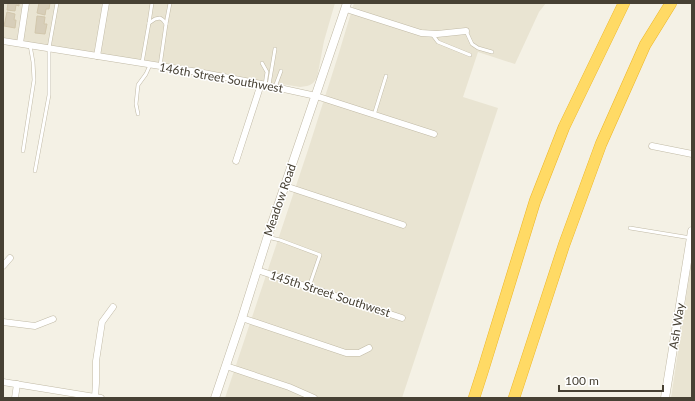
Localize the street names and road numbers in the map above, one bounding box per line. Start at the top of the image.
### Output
street label: 146th Street Southwest [158,59,285,96]
street label: Meadow Road [260,162,299,238]
street label: 145th Street Southwest [268,267,393,320]
street label: Ash Way [665,301,688,350]

